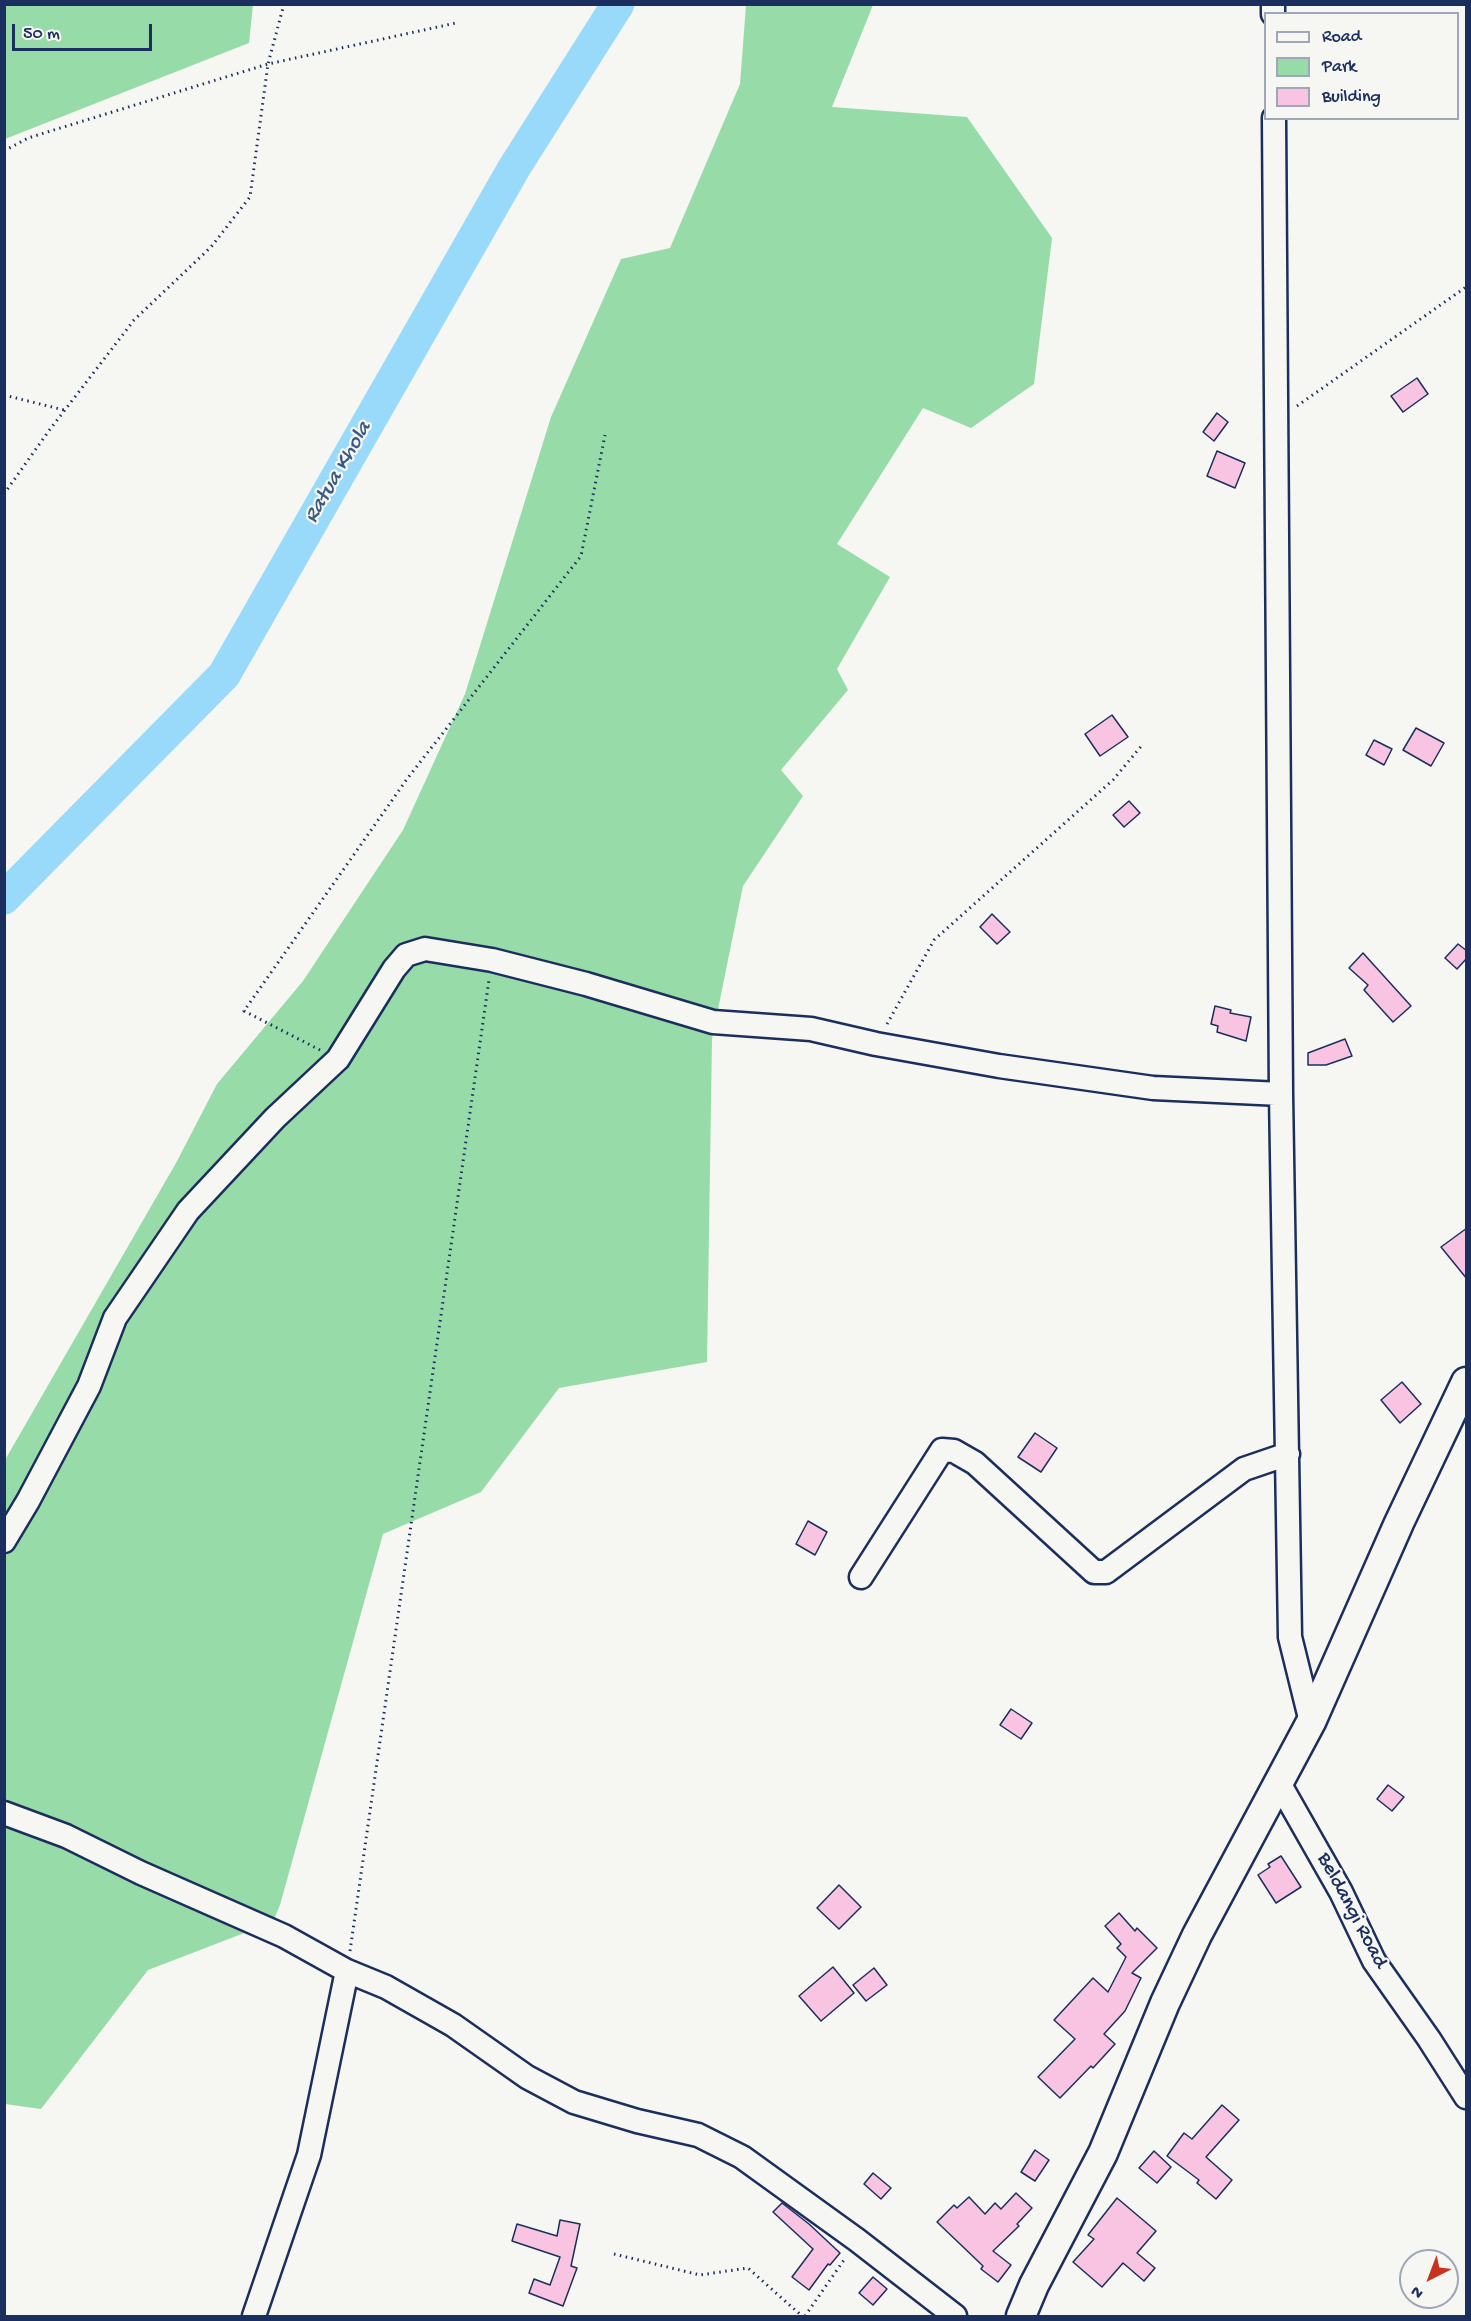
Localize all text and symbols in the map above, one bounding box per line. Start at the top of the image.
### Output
scale bar [15,12,154,50]
legend [1264,12,1459,120]
text: 50 m [23,24,60,45]
text: Road [1322,27,1361,48]
text: Park [1322,57,1356,78]
text: Building [1322,87,1381,108]
water label: Ratua Khola [299,418,379,528]
street label: Beldangi Road [1310,1849,1392,1973]
north arrow [1399,2249,1459,2309]
text: N [1408,2281,1428,2302]

